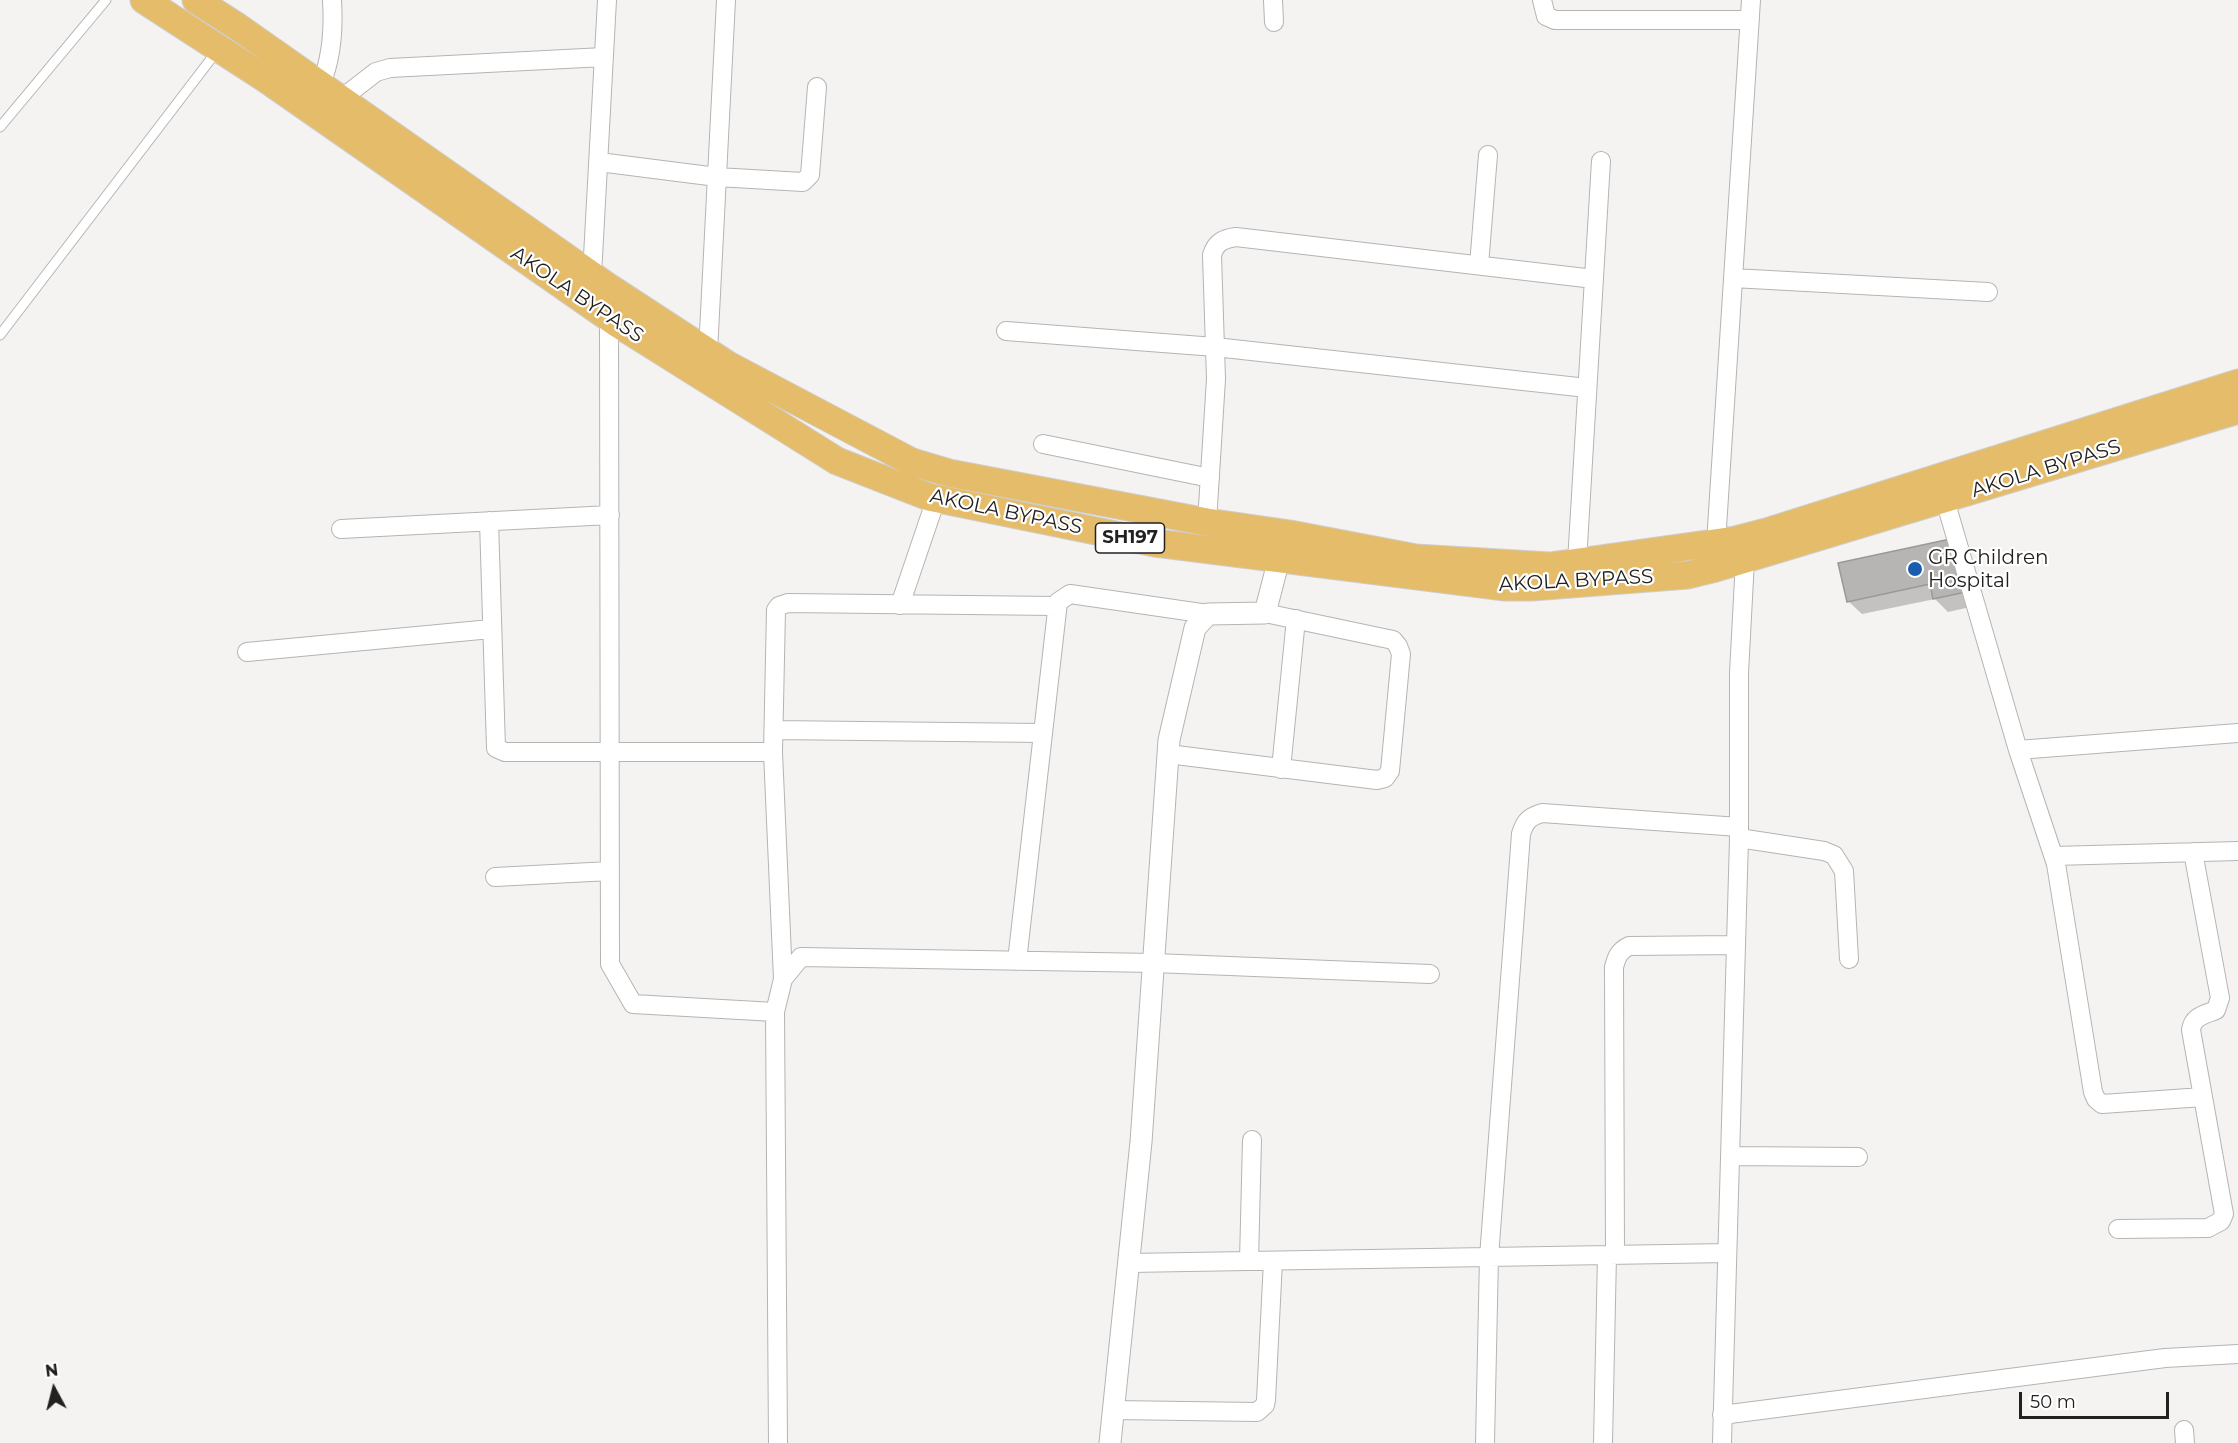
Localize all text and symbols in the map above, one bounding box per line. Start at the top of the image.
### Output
street label: AKOLA BYPASS [506,242,648,348]
street label: AKOLA BYPASS [1968,435,2124,503]
street label: AKOLA BYPASS [928,484,1084,540]
road number: SH197 [1096,523,1164,553]
place label: GR Children Hospital [1928,546,2049,593]
marker: GR Children Hospital [1906,560,1924,578]
street label: AKOLA BYPASS [1498,565,1654,597]
north arrow [24,1359,84,1419]
text: N [44,1360,59,1381]
scale bar [2022,1380,2172,1418]
text: 50 m [2030,1391,2076,1413]

